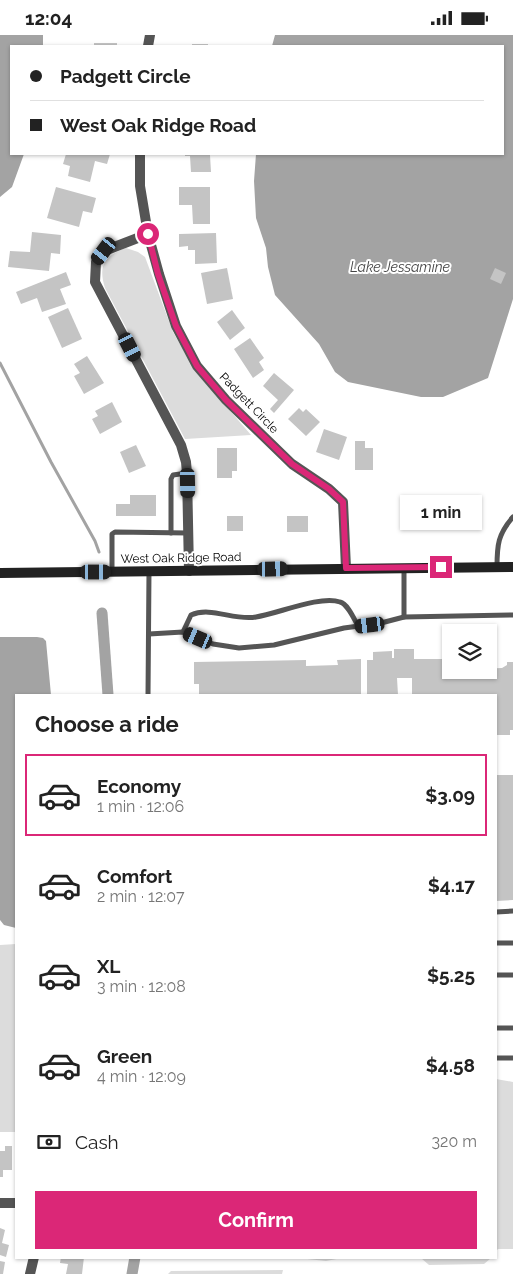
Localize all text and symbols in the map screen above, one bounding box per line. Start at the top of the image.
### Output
text: 12:04 [25,7,72,29]
text: Padgett Circle [60,65,191,87]
text: West Oak Ridge Road [60,114,256,136]
route start [137,223,159,245]
car [88,235,119,267]
water label: Lake Jessamine [350,259,450,275]
car [116,330,143,364]
street label: Padgett Circle [217,370,281,436]
car [180,468,195,498]
callout: 1 min [400,495,482,529]
text: 1 min [421,503,461,522]
street label: West Oak Ridge Road [121,550,241,566]
route end [430,556,452,578]
car [257,561,288,577]
car [81,565,111,580]
car [354,616,385,634]
map controls [442,624,497,679]
button: layers [442,624,497,679]
car [181,625,214,651]
text: Choose a ride [35,711,179,737]
icon: car [37,773,82,818]
text: Economy [97,775,181,797]
text: $3.09 [425,784,475,806]
text: 1 min · 12:06 [97,797,184,816]
icon: car [37,863,82,908]
text: Comfort [97,865,172,887]
text: $4.17 [428,874,475,896]
text: 2 min · 12:07 [97,887,185,906]
icon: car [37,953,82,998]
text: XL [97,955,120,977]
text: $5.25 [427,964,475,986]
text: 3 min · 12:08 [97,977,186,996]
icon: car [37,1043,82,1088]
text: Green [97,1045,152,1067]
text: $4.58 [426,1054,475,1076]
text: 4 min · 12:09 [97,1067,186,1086]
icon: cash [35,1128,63,1156]
text: Cash [75,1131,119,1153]
text: 320 m [432,1132,477,1151]
button: Confirm [35,1191,477,1249]

